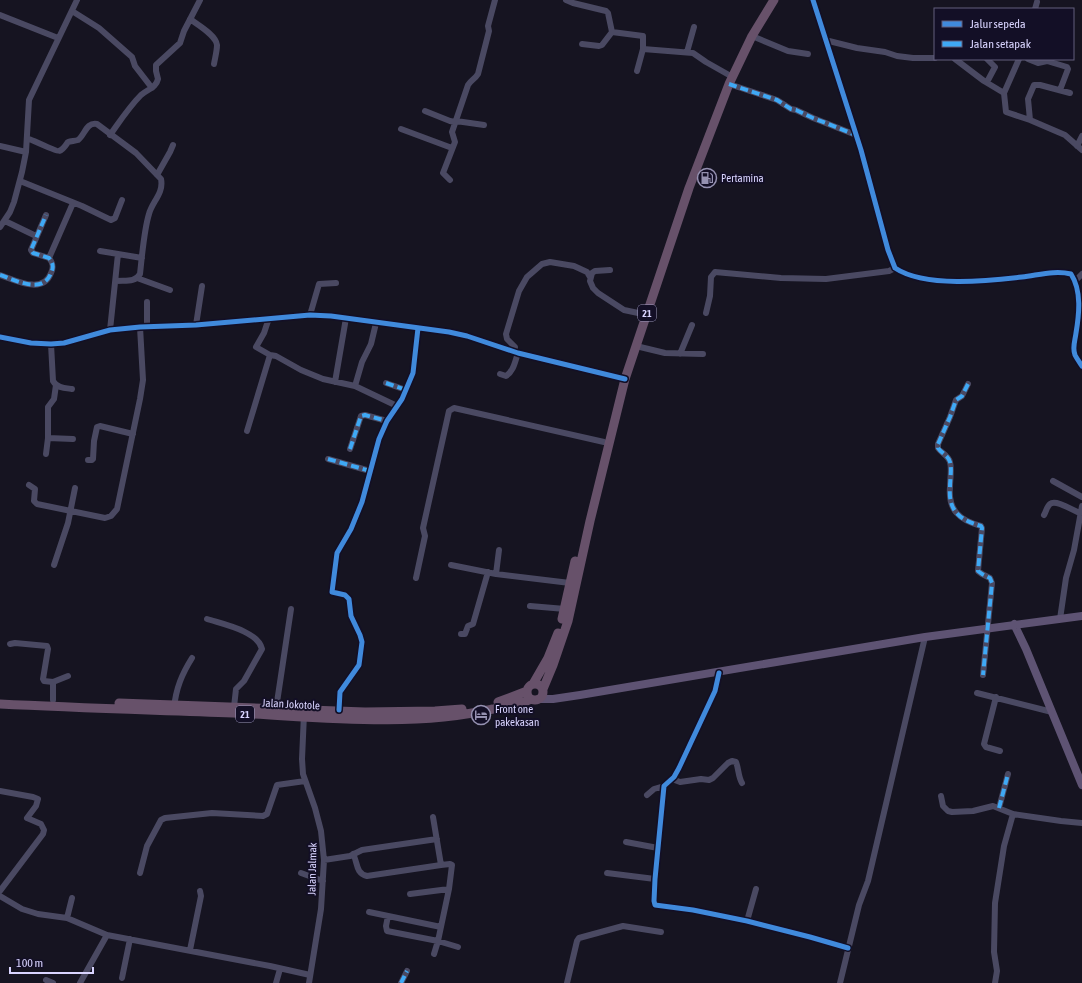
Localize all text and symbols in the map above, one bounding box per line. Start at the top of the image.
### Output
legend [934,8,1074,60]
text: Jalur sepeda [970,17,1026,31]
text: Jalan setapak [970,37,1032,51]
fuel station icon: Pertamina [696,167,718,189]
place label: Pertamina [721,172,764,184]
road number: 21 [638,305,656,321]
street label: Jalan Jokotole [262,696,320,712]
place label: Front one pakekasan [495,703,539,728]
hotel icon: Front one pakekasan [470,704,492,726]
road number: 21 [236,706,254,722]
street label: Jalan Jalmak [306,842,318,896]
scale bar [10,949,93,975]
text: 100 m [16,956,43,970]

